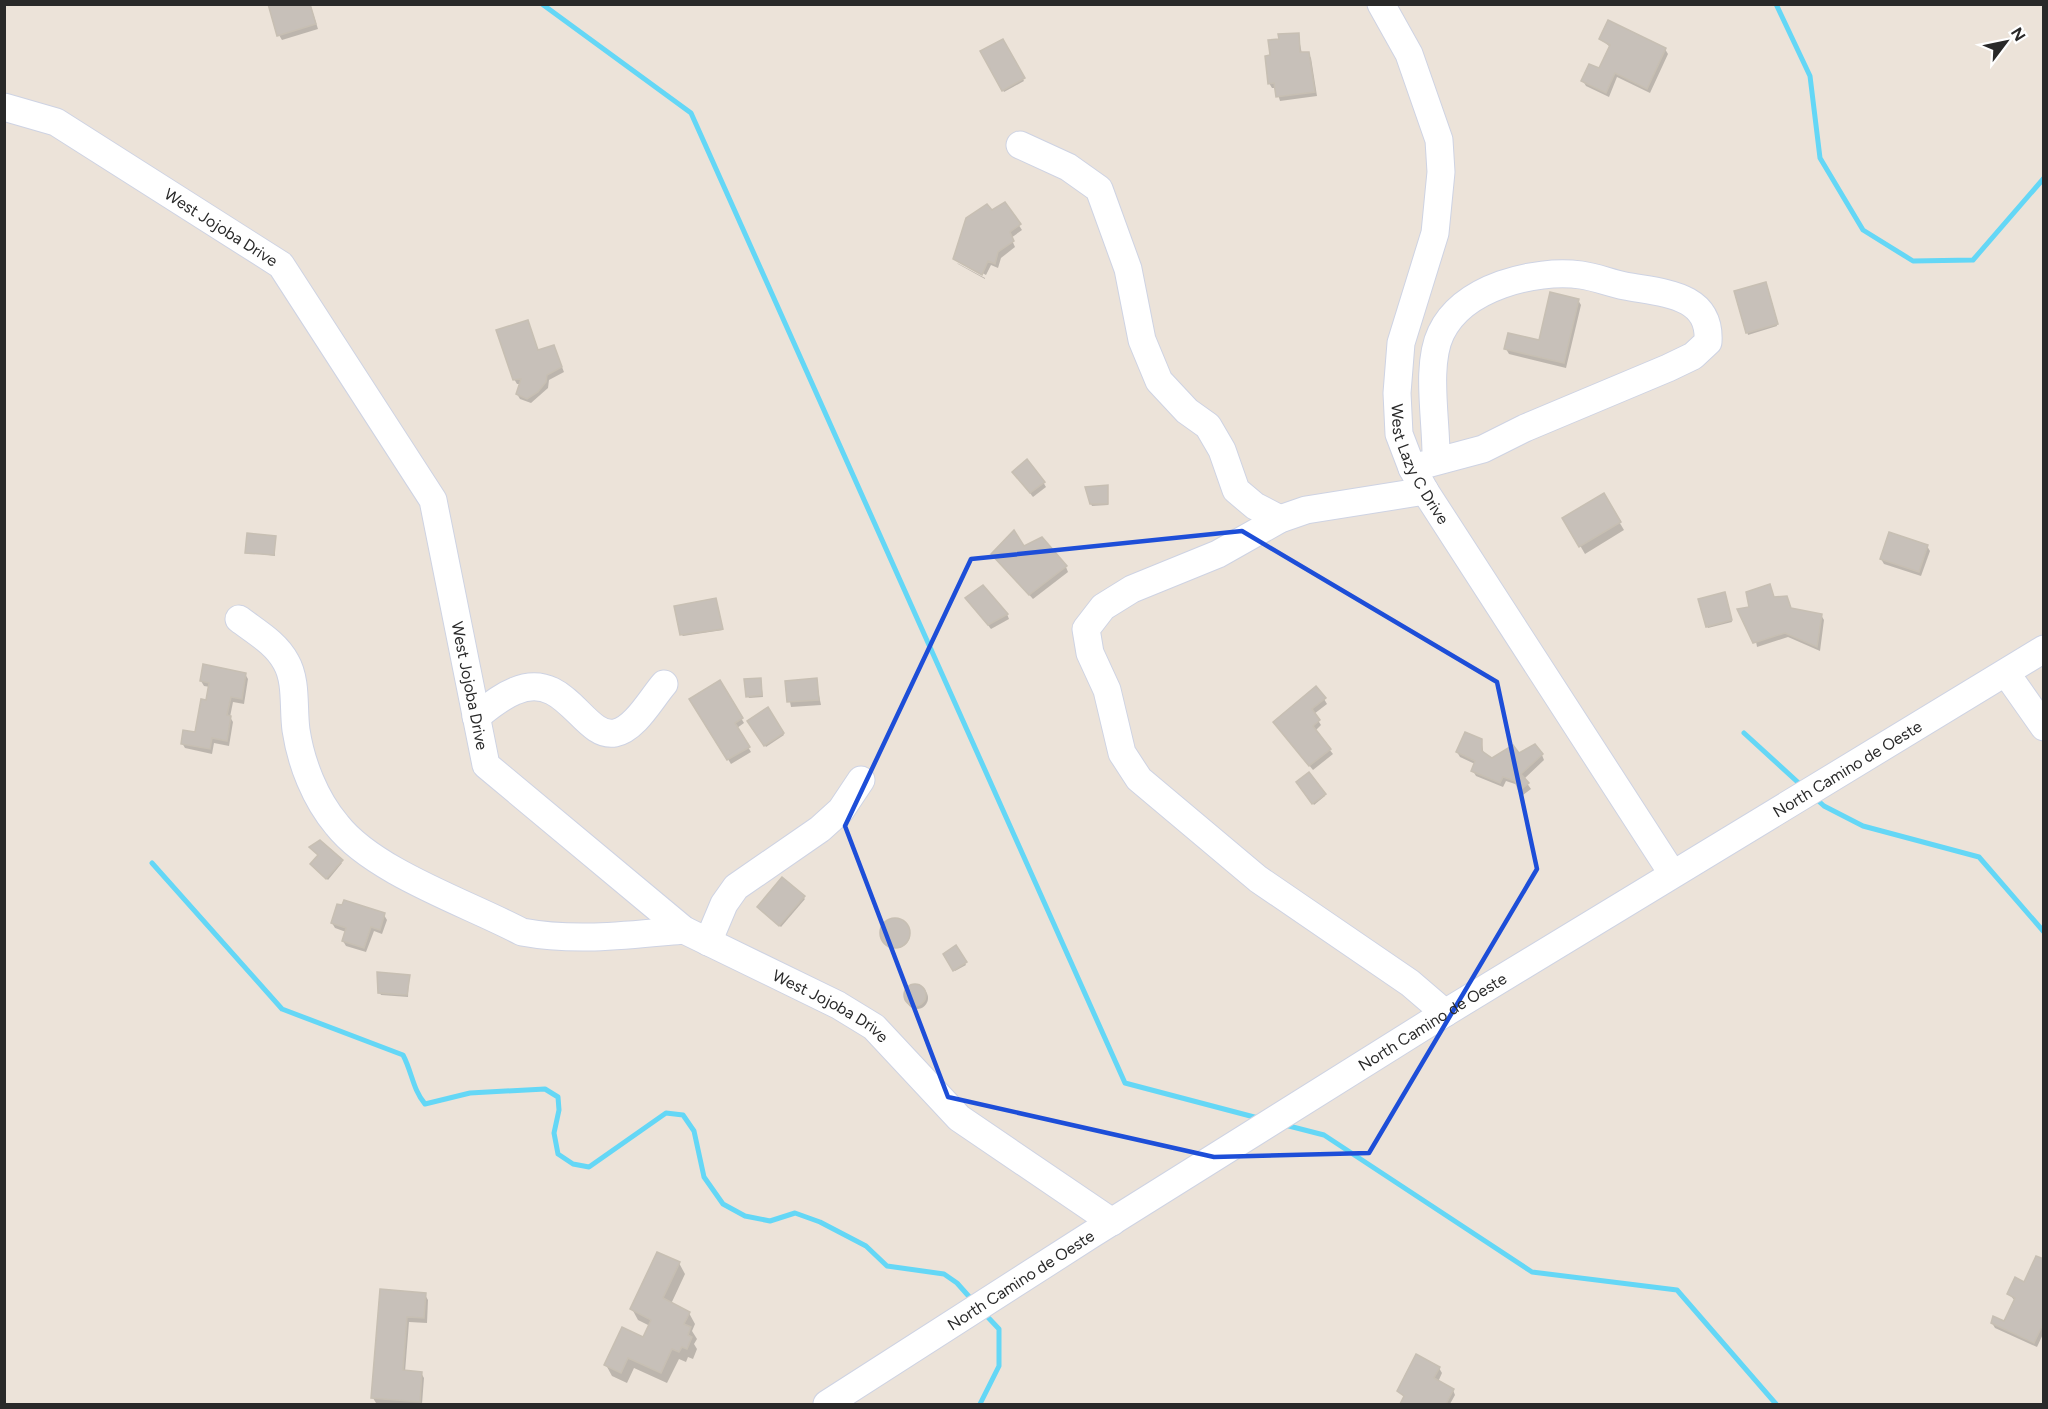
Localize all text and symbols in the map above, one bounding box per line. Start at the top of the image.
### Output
north arrow [1976,12,2036,72]
text: N [2007,24,2030,45]
street label: West Jojoba Drive [161,184,281,271]
street label: West Lazy C Drive [1388,403,1453,528]
street label: West Jojoba Drive [448,620,492,752]
street label: North Camino de Oeste [1770,716,1926,821]
street label: West Jojoba Drive [770,966,893,1047]
street label: North Camino de Oeste [1355,969,1510,1075]
street label: North Camino de Oeste [944,1226,1098,1334]

